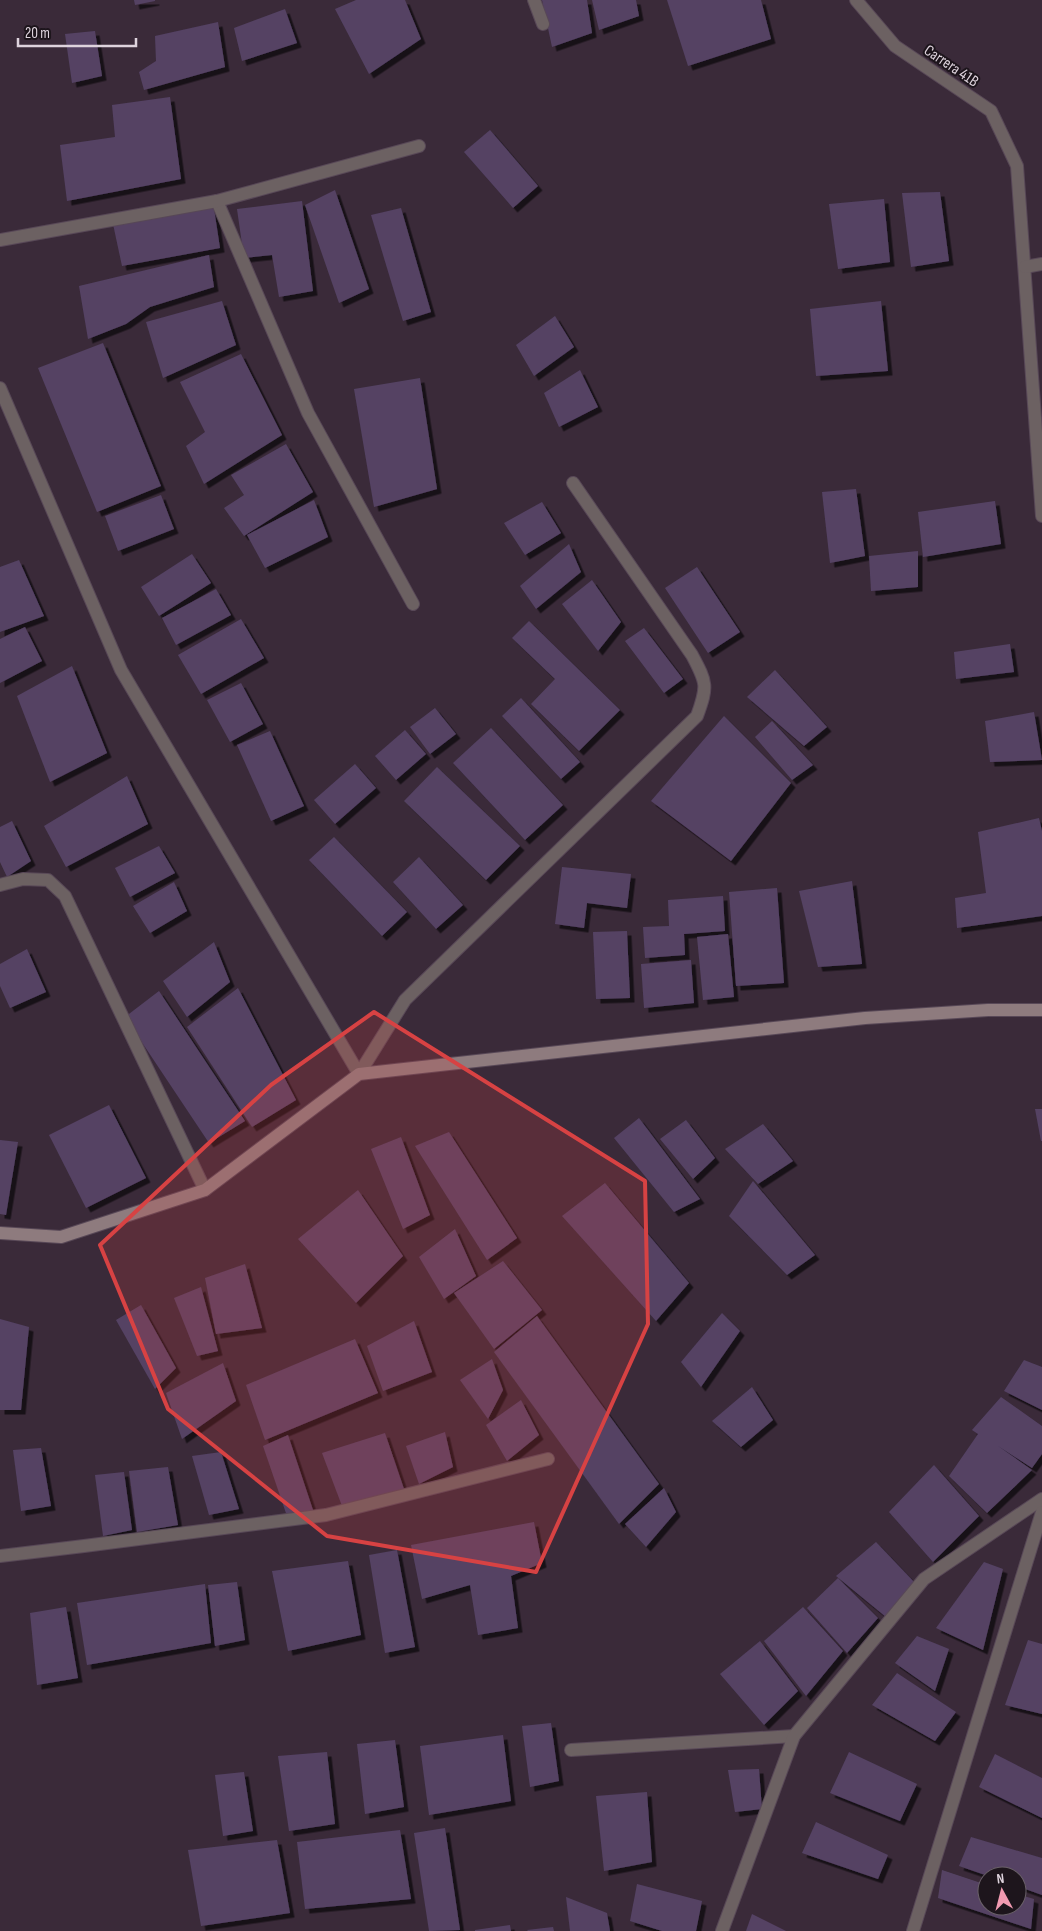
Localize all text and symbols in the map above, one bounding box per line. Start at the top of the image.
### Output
scale bar [18,15,135,47]
text: 20 m [25,24,50,43]
street label: Carrera 41B [920,41,982,91]
north arrow [977,1866,1027,1916]
text: N [996,1870,1005,1887]

